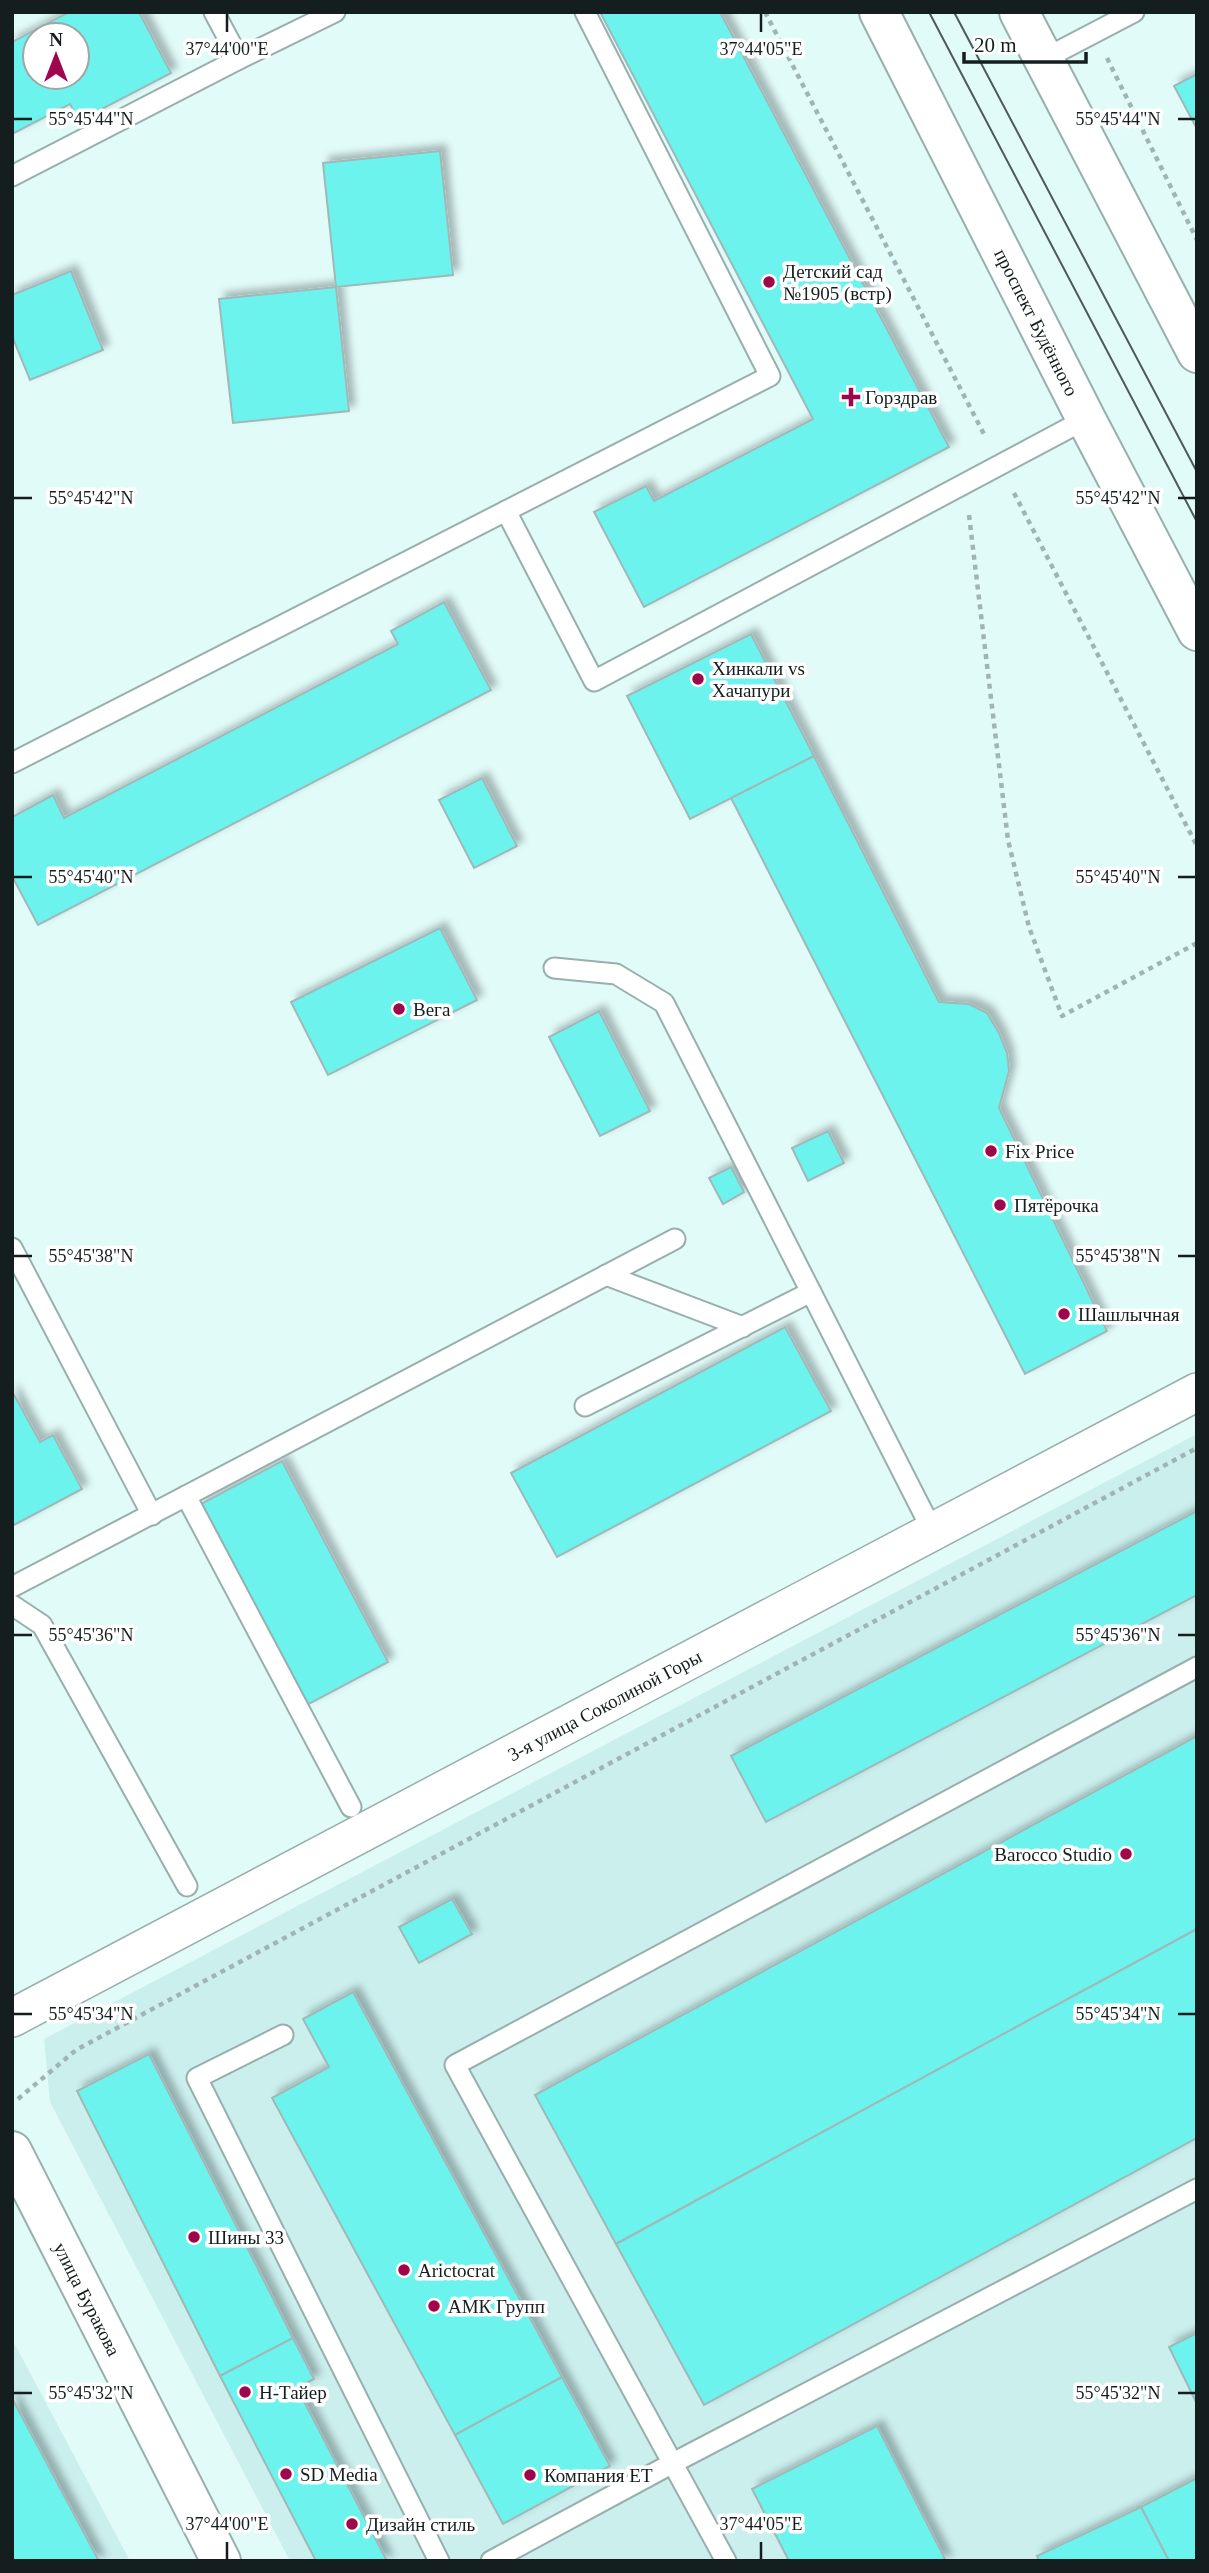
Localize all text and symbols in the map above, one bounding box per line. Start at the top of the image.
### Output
north arrow [21,21,91,91]
scale bar [964,21,1086,65]
text: N [49,29,63,50]
text: 20 m [974,33,1017,57]
text: 37°44'00"E [186,39,268,59]
text: 37°44'05"E [720,39,802,59]
text: 55°45'44"N [49,109,133,129]
text: 55°45'44"N [1076,109,1160,129]
street label: проспект Будённого [991,245,1083,399]
place label: Детский сад №1905 (встр) [783,261,892,305]
marker: Детский сад №1905 (встр) [761,274,777,290]
place label: Горздрав [865,387,937,408]
marker: Горздрав [843,389,859,405]
text: 55°45'42"N [49,488,133,508]
text: 55°45'42"N [1076,488,1160,508]
place label: Хинкали vs Хачапури [712,658,805,701]
marker: Хинкали vs Хачапури [690,671,706,687]
text: 55°45'40"N [49,867,133,887]
text: 55°45'40"N [1076,867,1160,887]
place label: Вега [413,999,451,1020]
marker: Вега [391,1001,407,1017]
place label: Fix Price [1005,1141,1074,1162]
marker: Fix Price [983,1143,999,1159]
place label: Пятёрочка [1014,1195,1099,1216]
marker: Пятёрочка [992,1197,1008,1213]
text: 55°45'38"N [49,1246,133,1266]
text: 55°45'38"N [1076,1246,1160,1266]
place label: Шашлычная [1078,1304,1180,1325]
marker: Шашлычная [1056,1306,1072,1322]
text: 55°45'36"N [49,1625,133,1645]
text: 55°45'36"N [1076,1625,1160,1645]
street label: 3-я улица Соколиной Горы [504,1645,705,1765]
place label: Barocco Studio [994,1844,1112,1865]
marker: Barocco Studio [1118,1846,1134,1862]
text: 55°45'34"N [49,2004,133,2024]
text: 55°45'34"N [1076,2004,1160,2024]
place label: Шины 33 [208,2227,284,2248]
marker: Шины 33 [186,2229,202,2245]
street label: улица Буракова [50,2239,125,2360]
place label: Arictocrat [418,2260,496,2281]
marker: Arictocrat [396,2262,412,2278]
place label: АМК Групп [448,2296,545,2317]
marker: АМК Групп [426,2298,442,2314]
place label: Н-Тайер [259,2382,327,2403]
text: 55°45'32"N [49,2383,133,2403]
text: 55°45'32"N [1076,2383,1160,2403]
marker: Н-Тайер [237,2384,253,2400]
place label: SD Media [300,2464,378,2485]
place label: Компания ЕТ [544,2465,653,2486]
marker: SD Media [278,2466,294,2482]
marker: Компания ЕТ [522,2467,538,2483]
text: 37°44'00"E [186,2514,268,2534]
place label: Дизайн стиль [366,2514,476,2535]
text: 37°44'05"E [720,2514,802,2534]
marker: Дизайн стиль [344,2516,360,2532]

